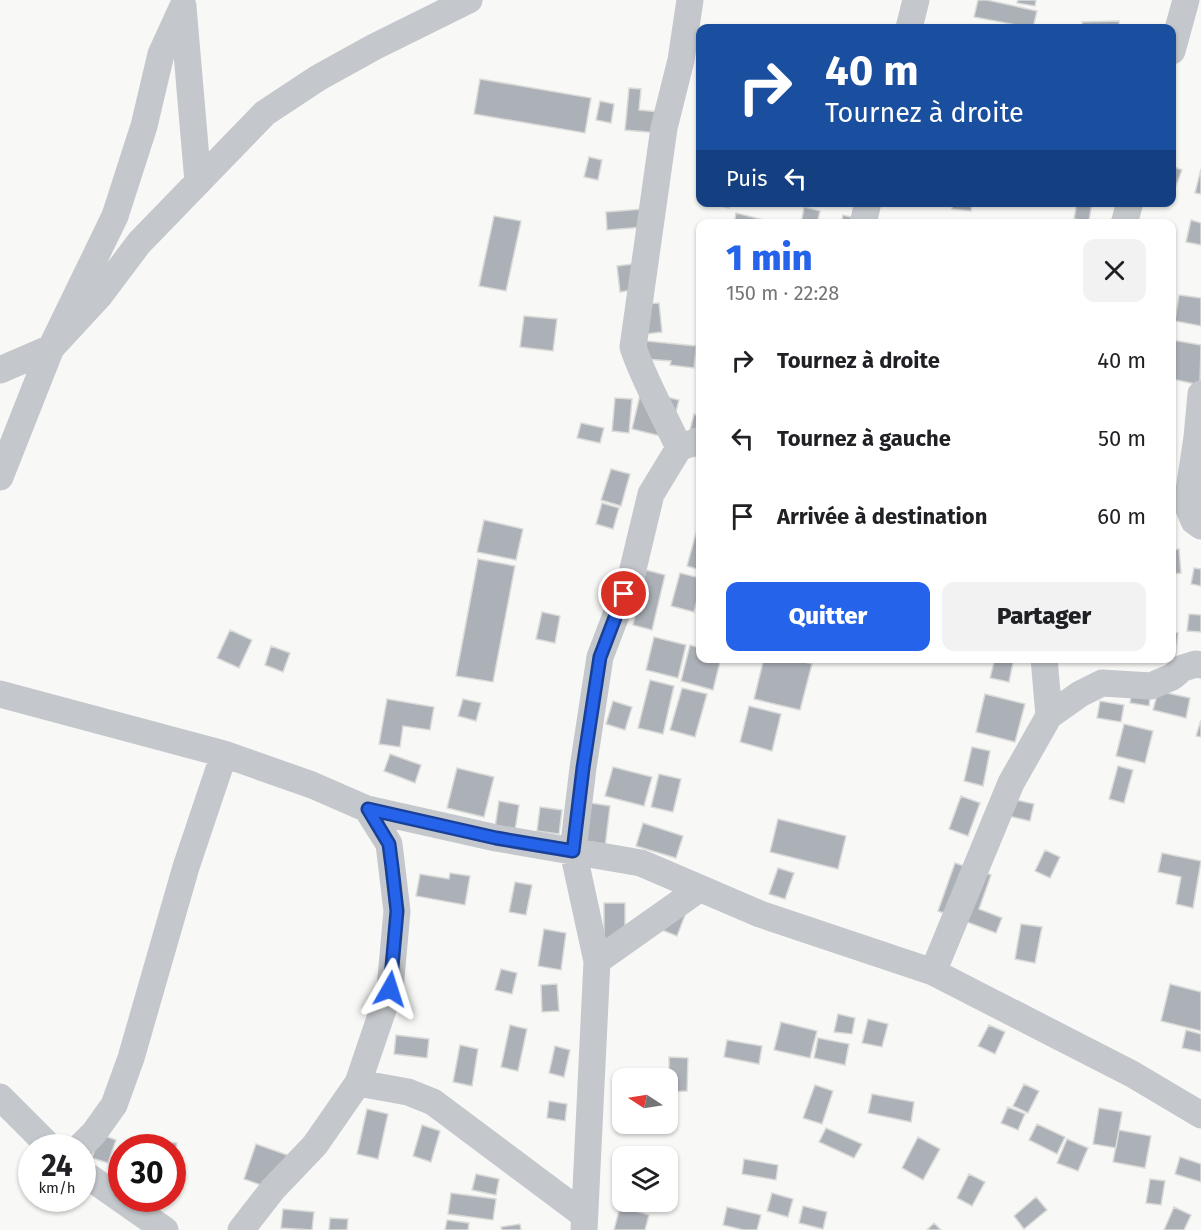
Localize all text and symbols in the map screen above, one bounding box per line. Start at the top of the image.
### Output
text: 40 m [825,46,919,96]
icon: right [726,48,804,126]
text: Tournez à droite [825,97,1024,129]
icon: left [779,162,812,195]
text: Puis [726,165,767,192]
text: 1 min [726,236,812,280]
button: close [1083,239,1146,302]
text: 150 m · 22:28 [726,281,839,305]
icon: right [726,344,759,377]
text: Tournez à droite [777,347,940,374]
text: 40 m [1097,347,1146,374]
icon: left [726,422,759,455]
text: Tournez à gauche [777,425,951,452]
text: 50 m [1098,425,1146,452]
icon: arrive [726,500,759,533]
text: Arrivée à destination [777,503,987,530]
text: 60 m [1097,503,1146,530]
pin [598,568,649,619]
icon: arrive [607,577,640,610]
button: Quitter [726,582,930,651]
button: Partager [942,582,1146,651]
position arrow [358,957,422,1021]
north arrow [612,1068,678,1134]
map controls [612,1068,678,1212]
speed limit sign: 30 [108,1134,186,1212]
button: layers [612,1146,678,1212]
text: 24 [41,1148,73,1184]
text: km/h [38,1179,76,1197]

